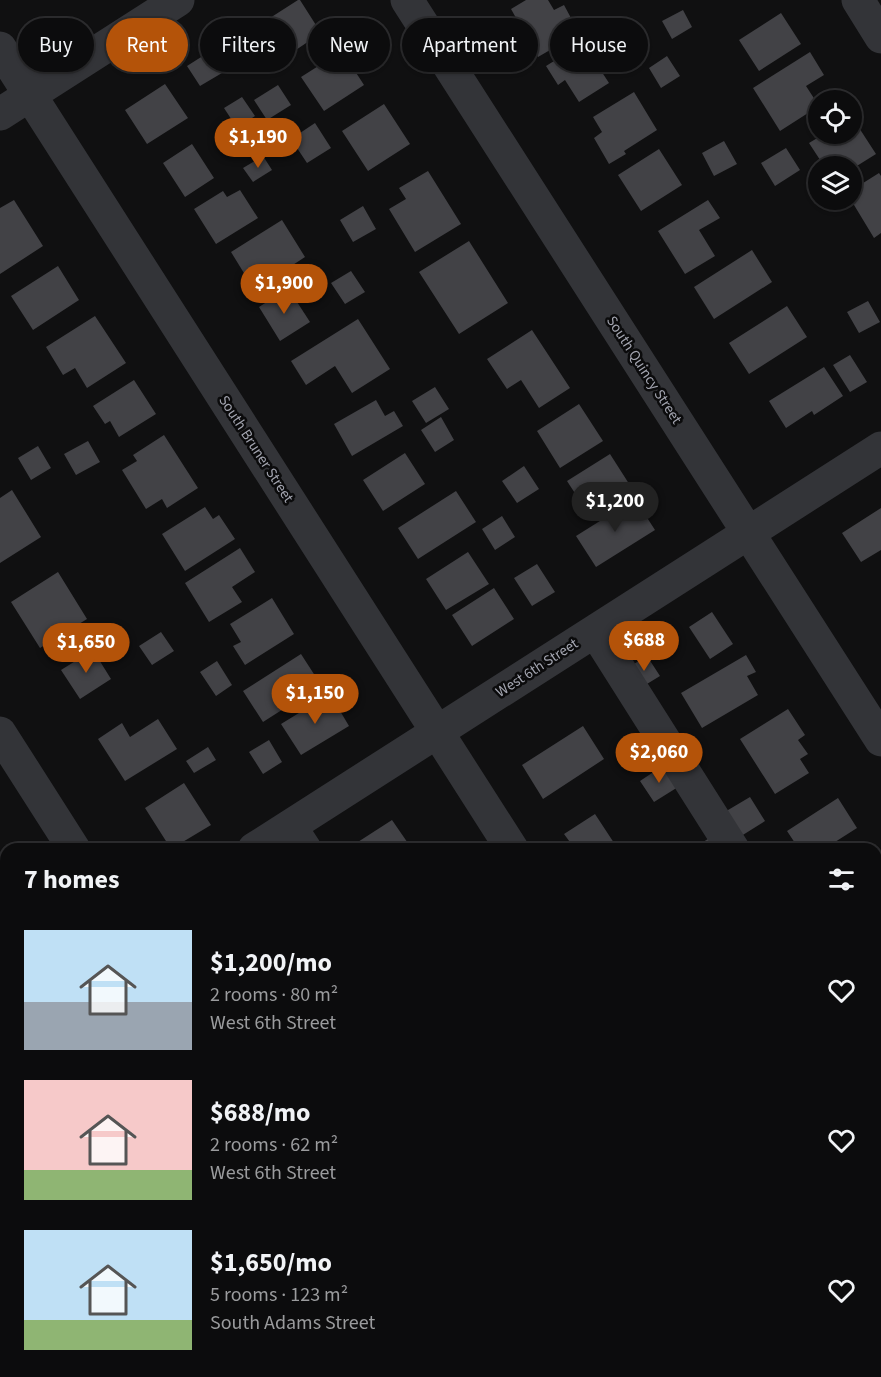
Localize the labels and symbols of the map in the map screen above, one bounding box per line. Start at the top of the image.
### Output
pin: $1,190 [209,118,307,169]
pin: $1,900 [235,264,333,315]
street label: South Quincy Street [601,312,687,428]
street label: South Bruner Street [213,391,299,507]
pin: $1,200 [566,482,664,533]
pin: $688 [608,621,680,672]
pin: $1,650 [37,623,135,674]
street label: West 6th Street [492,633,582,703]
pin: $1,150 [266,674,364,725]
pin: $2,060 [610,733,708,784]

